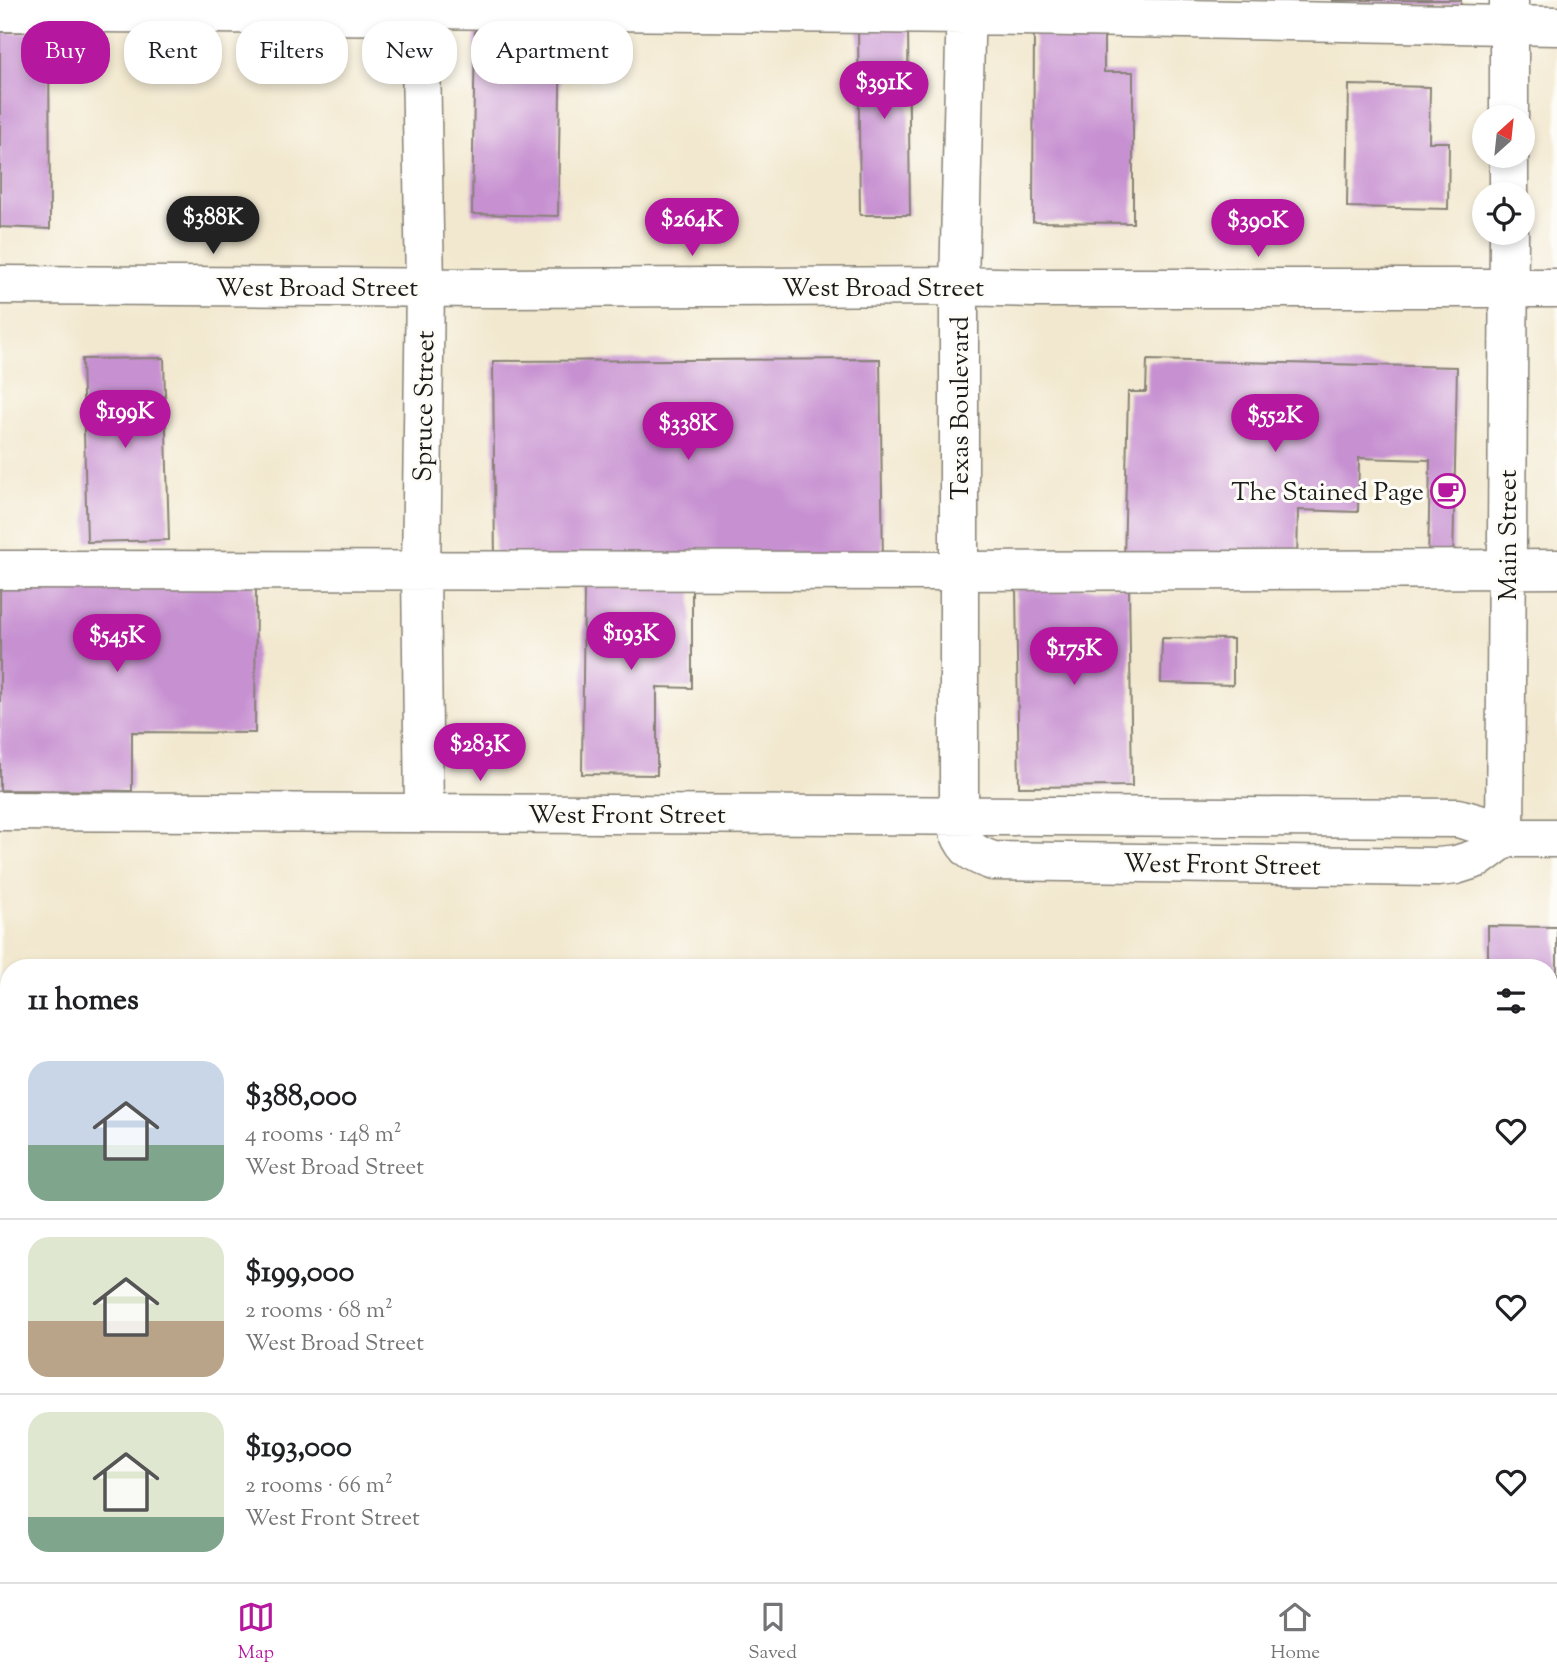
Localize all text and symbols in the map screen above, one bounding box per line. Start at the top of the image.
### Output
chip: Buy [21,21,110,84]
chip: Rent [124,21,222,84]
chip: Filters [236,21,348,84]
chip: New [362,21,457,84]
chip: Apartment [471,21,633,84]
pin: $391K [835,61,933,121]
text: $391K [856,67,913,100]
north arrow [1472,105,1535,168]
map controls [1472,105,1535,245]
button: locate [1472,182,1535,245]
pin: $388K [164,196,262,256]
pin: $264K [643,198,741,258]
pin: $390K [1209,200,1307,259]
text: $388K [182,202,244,235]
text: $264K [661,204,723,237]
text: $390K [1227,205,1289,238]
street label: West Broad Street [216,271,418,308]
street label: West Broad Street [782,271,984,308]
street label: Texas Boulevard [943,316,980,500]
street label: Spruce Street [406,330,445,482]
pin: $199K [76,391,174,450]
pin: $552K [1226,394,1324,454]
text: $199K [96,396,154,429]
text: $552K [1247,400,1303,433]
pin: $338K [639,402,737,462]
text: $338K [659,408,718,441]
street label: Main Street [1491,469,1528,601]
cafe icon: The Stained Page [1429,472,1467,510]
place label: The Stained Page [1231,475,1424,512]
pin: $193K [582,612,680,672]
pin: $545K [68,614,166,674]
text: $193K [603,618,659,651]
text: $545K [89,620,145,653]
pin: $175K [1025,628,1123,687]
text: $175K [1046,633,1102,666]
pin: $283K [431,724,529,783]
text: $283K [450,729,510,762]
street label: West Front Street [528,798,726,835]
street label: West Front Street [1123,846,1321,887]
text: 11 homes [28,980,139,1023]
icon: filters [1492,982,1530,1020]
text: $388,000 [245,1076,357,1119]
icon: home [84,1089,168,1173]
icon: heart [1492,1112,1530,1150]
text: 4 rooms · 148 m² [245,1119,402,1152]
text: West Broad Street [245,1152,424,1185]
text: $199,000 [245,1252,354,1295]
icon: home [84,1265,168,1349]
icon: heart [1492,1288,1530,1326]
text: 2 rooms · 68 m² [245,1295,393,1328]
text: West Broad Street [245,1328,424,1361]
text: $193,000 [245,1427,352,1470]
icon: home [84,1440,168,1524]
icon: heart [1492,1463,1530,1501]
text: 2 rooms · 66 m² [245,1470,393,1503]
text: West Front Street [245,1503,420,1536]
tab: Map [237,1598,275,1667]
tab: Saved [748,1598,797,1667]
tab: Home [1270,1598,1320,1667]

